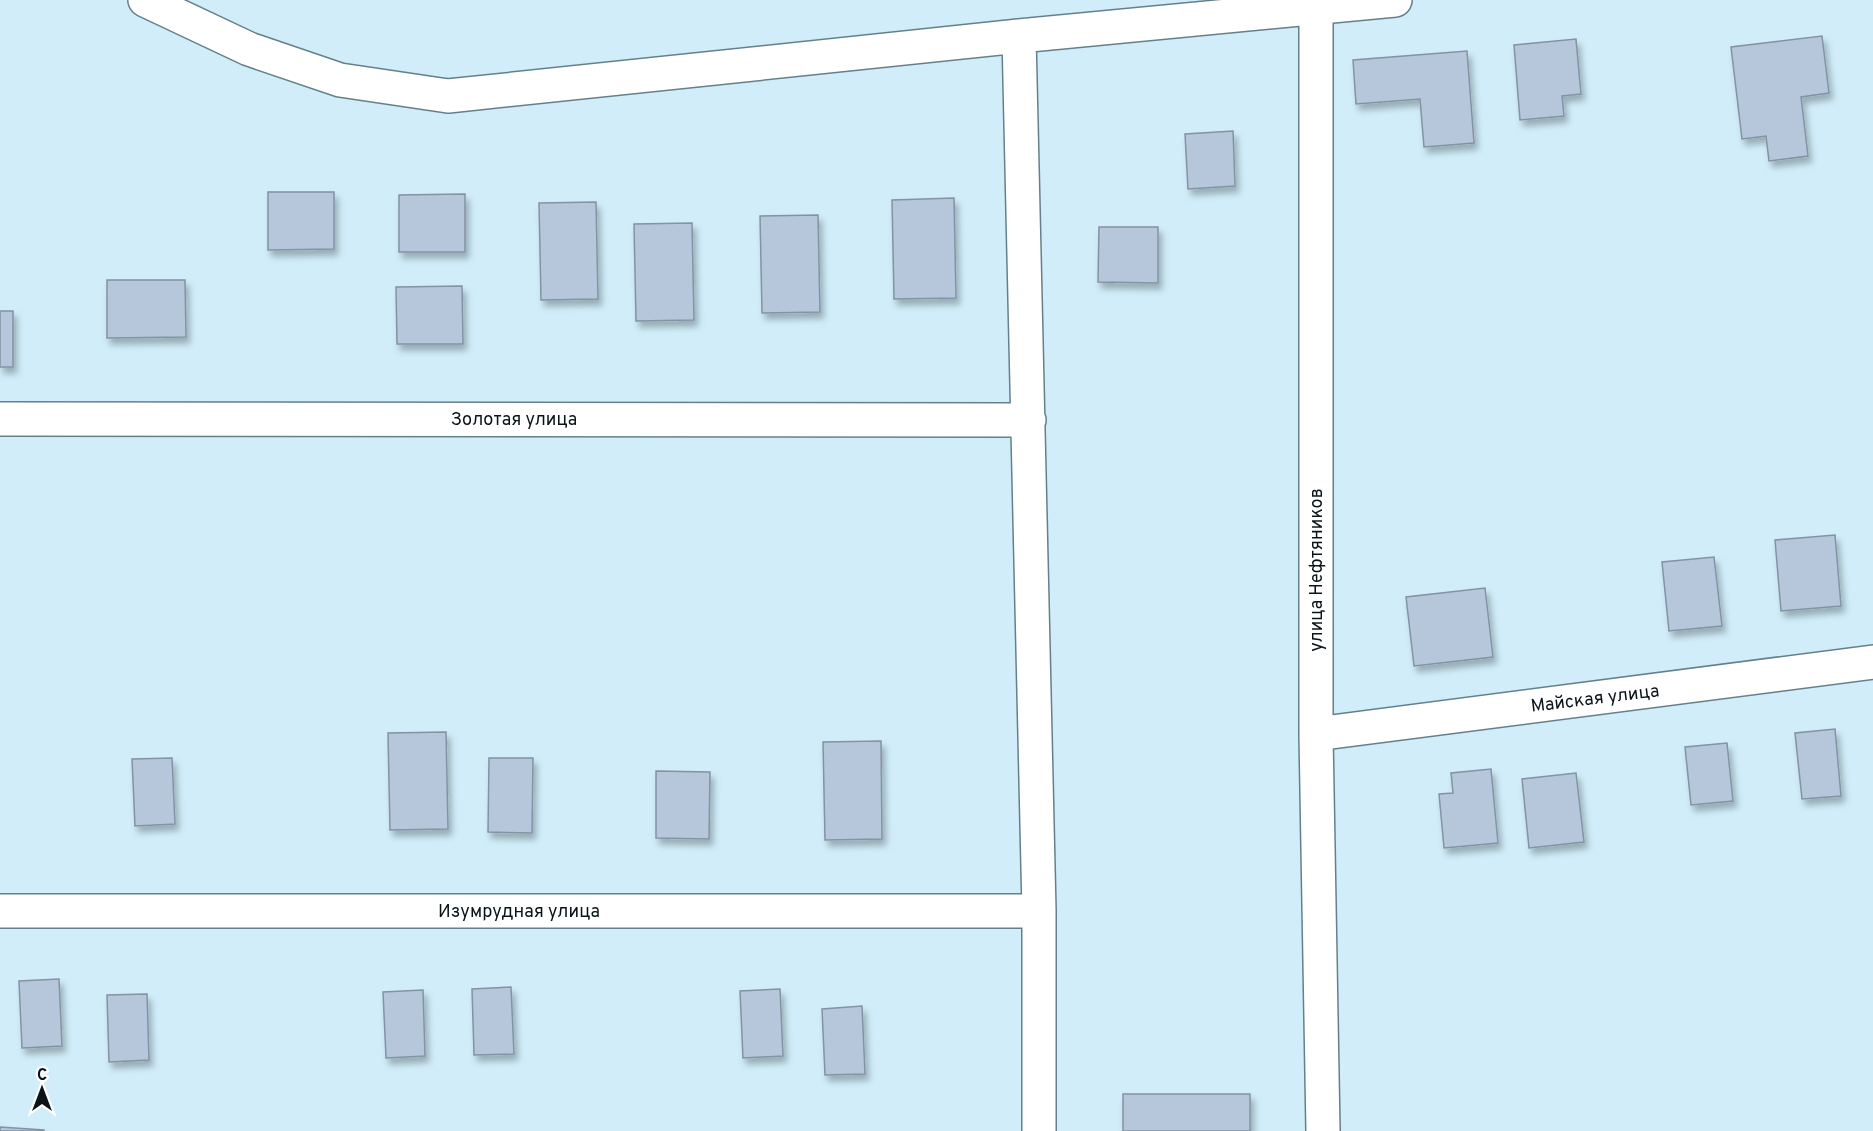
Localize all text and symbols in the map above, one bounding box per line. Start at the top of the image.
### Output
street label: Золотая улица [451,409,577,432]
street label: улица Нефтяников [1306,488,1329,652]
street label: Майская улица [1530,680,1661,719]
street label: Изумрудная улица [438,901,600,924]
north arrow [12,1059,72,1119]
text: С [37,1066,47,1086]

